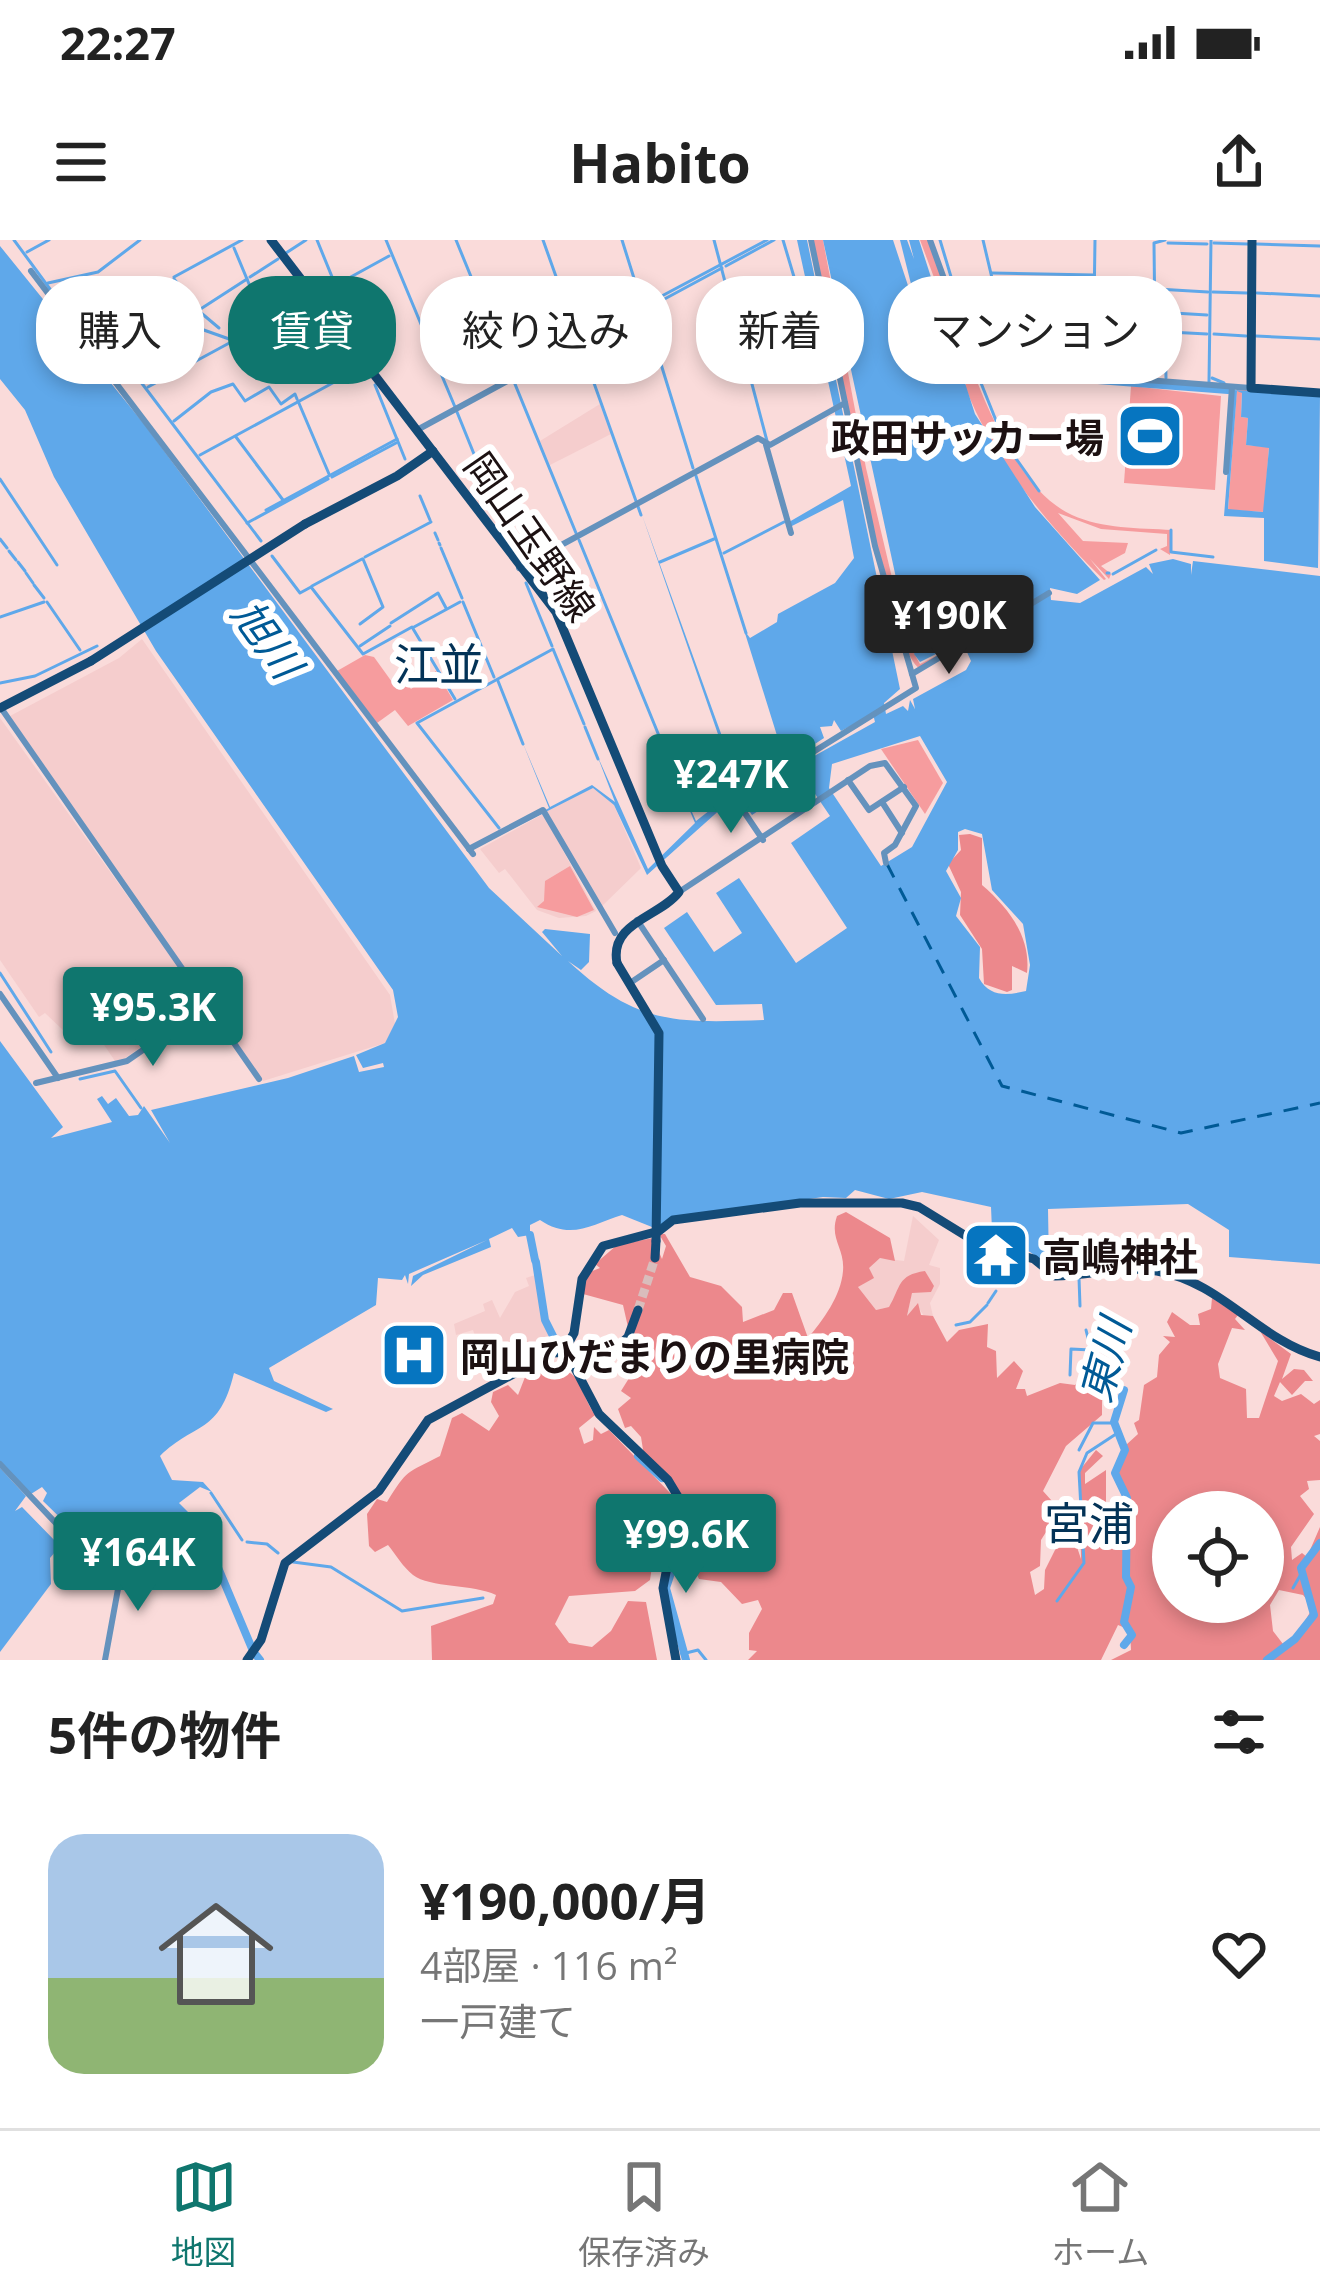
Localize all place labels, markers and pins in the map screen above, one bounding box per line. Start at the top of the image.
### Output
sports icon: 政田サッカー場 [1115,401,1185,471]
place label: 政田サッカー場 [831,410,1104,463]
pin: ¥190K [865,575,1033,677]
pin: ¥247K [647,734,815,836]
pin: ¥95.3K [55,967,251,1069]
temple icon: 高嶋神社 [961,1220,1031,1290]
place label: 高嶋神社 [1042,1229,1198,1282]
hospital icon: 岡山ひだまりの里病院 [379,1320,449,1390]
place label: 岡山ひだまりの里病院 [460,1329,849,1382]
pin: ¥99.6K [588,1494,784,1596]
pin: ¥164K [54,1512,222,1614]

